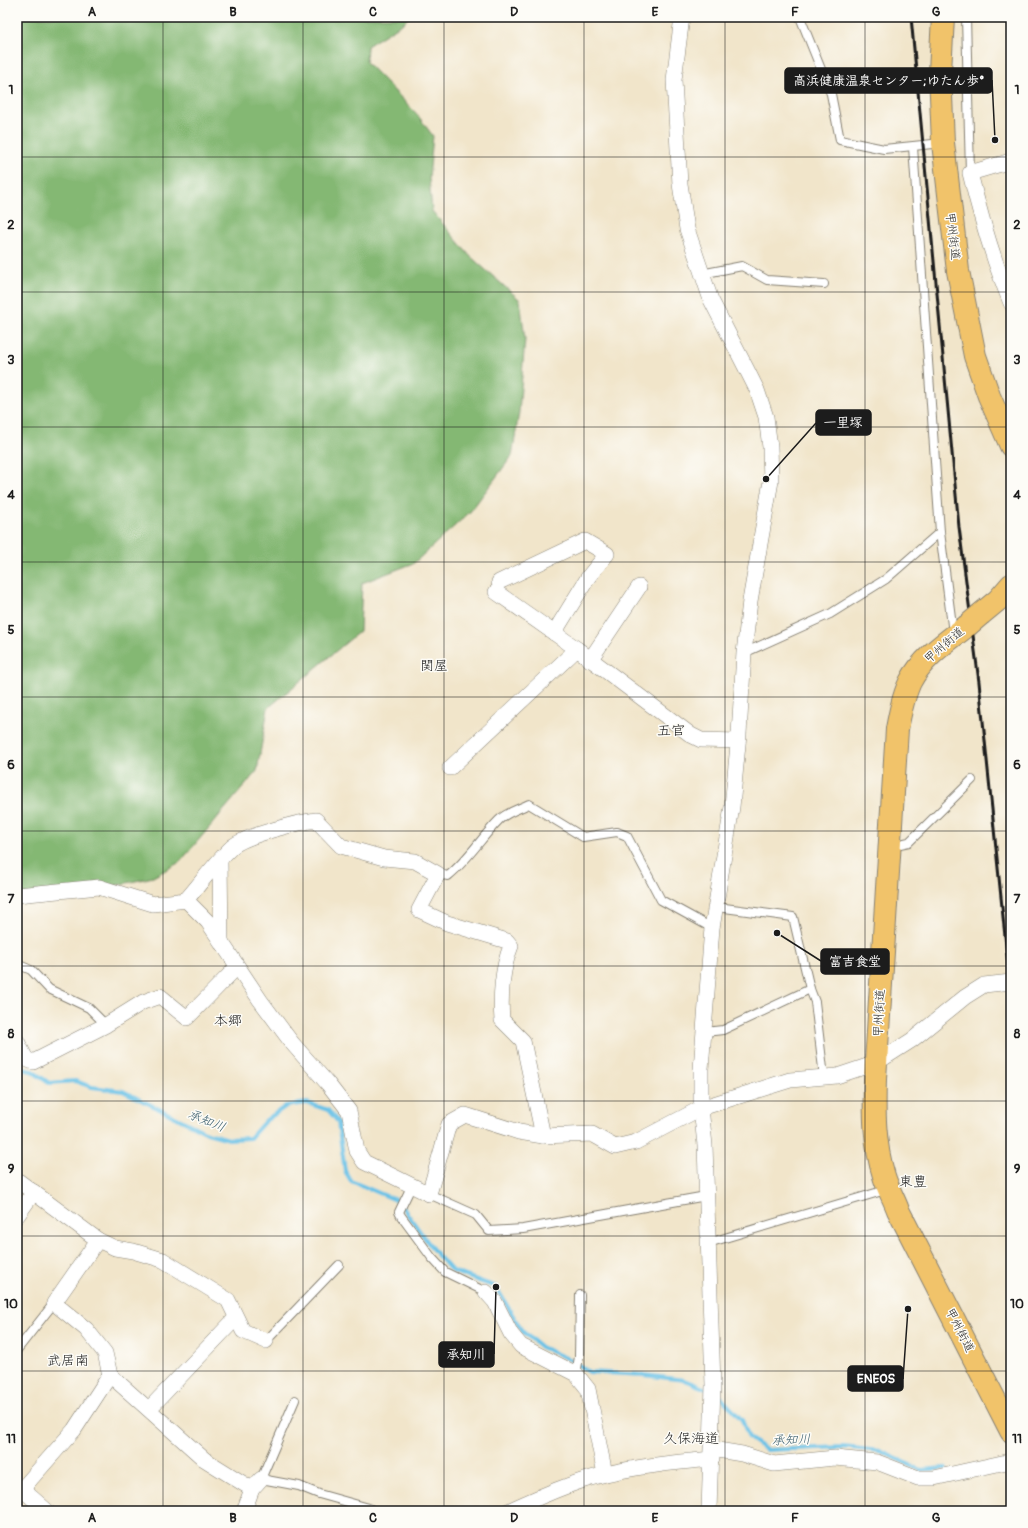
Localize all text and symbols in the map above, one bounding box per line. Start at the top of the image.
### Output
text: A [88,4,97,20]
text: B [229,4,237,20]
text: C [369,4,377,20]
text: D [510,4,518,20]
text: E [652,4,659,20]
text: F [791,4,799,20]
text: G [932,4,941,20]
callout: 高浜健康温泉センター;ゆたん歩° [785,68,992,93]
text: 高浜健康温泉センター;ゆたん歩° [793,73,985,89]
text: 1 [8,82,14,98]
text: 1 [1014,82,1020,98]
street label: 甲州街道 [942,211,963,261]
text: 2 [7,217,15,233]
text: 2 [1013,217,1021,233]
text: 3 [7,352,15,368]
text: 3 [1013,352,1021,368]
callout: 一里塚 [816,410,871,435]
text: 一里塚 [823,415,863,431]
text: 4 [7,487,15,503]
text: 4 [1013,487,1021,503]
text: 5 [7,622,15,638]
text: 5 [1013,622,1021,638]
street label: 甲州街道 [921,624,967,667]
district label: 関屋 [420,657,448,674]
district label: 五官 [657,722,685,739]
text: 6 [7,757,15,773]
text: 6 [1013,757,1021,773]
text: 7 [8,891,15,907]
text: 7 [1014,891,1021,907]
callout: 富吉食堂 [821,949,889,974]
text: 富吉食堂 [829,954,881,970]
street label: 甲州街道 [871,989,888,1037]
district label: 本郷 [214,1012,242,1029]
text: 8 [8,1026,15,1042]
text: 8 [1014,1026,1021,1042]
water label: 承知川 [186,1106,228,1136]
text: 9 [8,1161,15,1177]
text: 9 [1014,1161,1021,1177]
district label: 東豊 [899,1173,927,1190]
text: 10 [4,1296,18,1312]
text: 10 [1010,1296,1024,1312]
street label: 甲州街道 [942,1305,977,1355]
callout: 承知川 [439,1342,494,1367]
text: 承知川 [446,1347,486,1363]
district label: 武居南 [47,1352,89,1369]
callout: ENEOS [848,1366,903,1391]
text: ENEOS [857,1371,896,1387]
district label: 久保海道 [663,1430,719,1447]
text: 11 [6,1431,16,1447]
water label: 承知川 [771,1431,811,1449]
text: 11 [1012,1431,1022,1447]
text: A [88,1510,97,1526]
text: B [229,1510,237,1526]
text: C [369,1510,377,1526]
text: D [510,1510,518,1526]
text: E [652,1510,659,1526]
text: F [791,1510,799,1526]
text: G [932,1510,941,1526]

